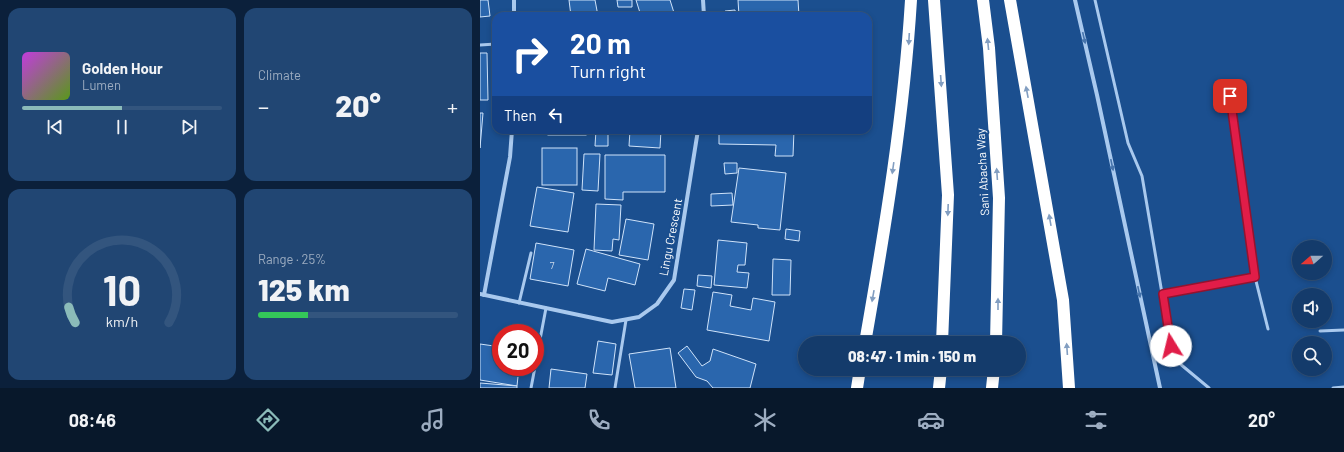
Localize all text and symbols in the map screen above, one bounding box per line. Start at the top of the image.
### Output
text: 20 m [570,26,631,60]
icon: right [504,28,556,80]
one-way arrow [1082,32,1088,44]
one-way arrow [905,33,912,45]
one-way arrow [985,38,992,50]
text: Golden Hour [82,59,163,77]
text: Turn right [570,60,646,82]
text: Climate [258,67,301,83]
one-way arrow [937,75,944,87]
text: Lumen [82,77,121,93]
pin [1213,79,1247,113]
icon: arrive [1219,85,1241,107]
one-way arrow [1024,86,1030,99]
text: 20° [335,87,381,123]
text: − [258,93,269,119]
text: + [447,93,458,119]
icon: left [545,104,567,126]
text: Then [504,106,537,124]
icon: previous [44,116,66,138]
icon: pause [111,116,133,138]
icon: next [178,116,200,138]
street label: Sani Abacha Way [973,127,991,216]
one-way arrow [1110,159,1116,171]
one-way arrow [890,162,896,174]
one-way arrow [994,168,1001,180]
street label: Lingu Crescent [656,197,684,277]
one-way arrow [944,204,951,216]
one-way arrow [1047,214,1053,226]
north arrow [1292,240,1332,280]
map controls [1292,240,1332,376]
text: Range · 25% [258,251,326,267]
house number: 7 [550,259,555,271]
text: 10 [103,263,141,313]
text: 125 km [258,271,350,307]
one-way arrow [1137,286,1143,298]
button: sound [1292,288,1332,328]
one-way arrow [870,290,876,302]
one-way arrow [995,297,1001,310]
text: km/h [106,312,138,329]
speed limit sign: 20 [492,324,544,376]
position arrow [1150,325,1192,367]
button: search [1292,336,1332,376]
one-way arrow [1063,343,1070,355]
text: 08:47 · 1 min · 150 m [848,347,976,365]
icon: directions [254,406,282,434]
icon: music [419,406,447,434]
icon: phone [585,406,613,434]
icon: climate [751,406,779,434]
icon: car [917,406,945,434]
icon: filters [1082,406,1110,434]
text: 08:46 [69,409,116,431]
text: 20° [1248,409,1275,431]

